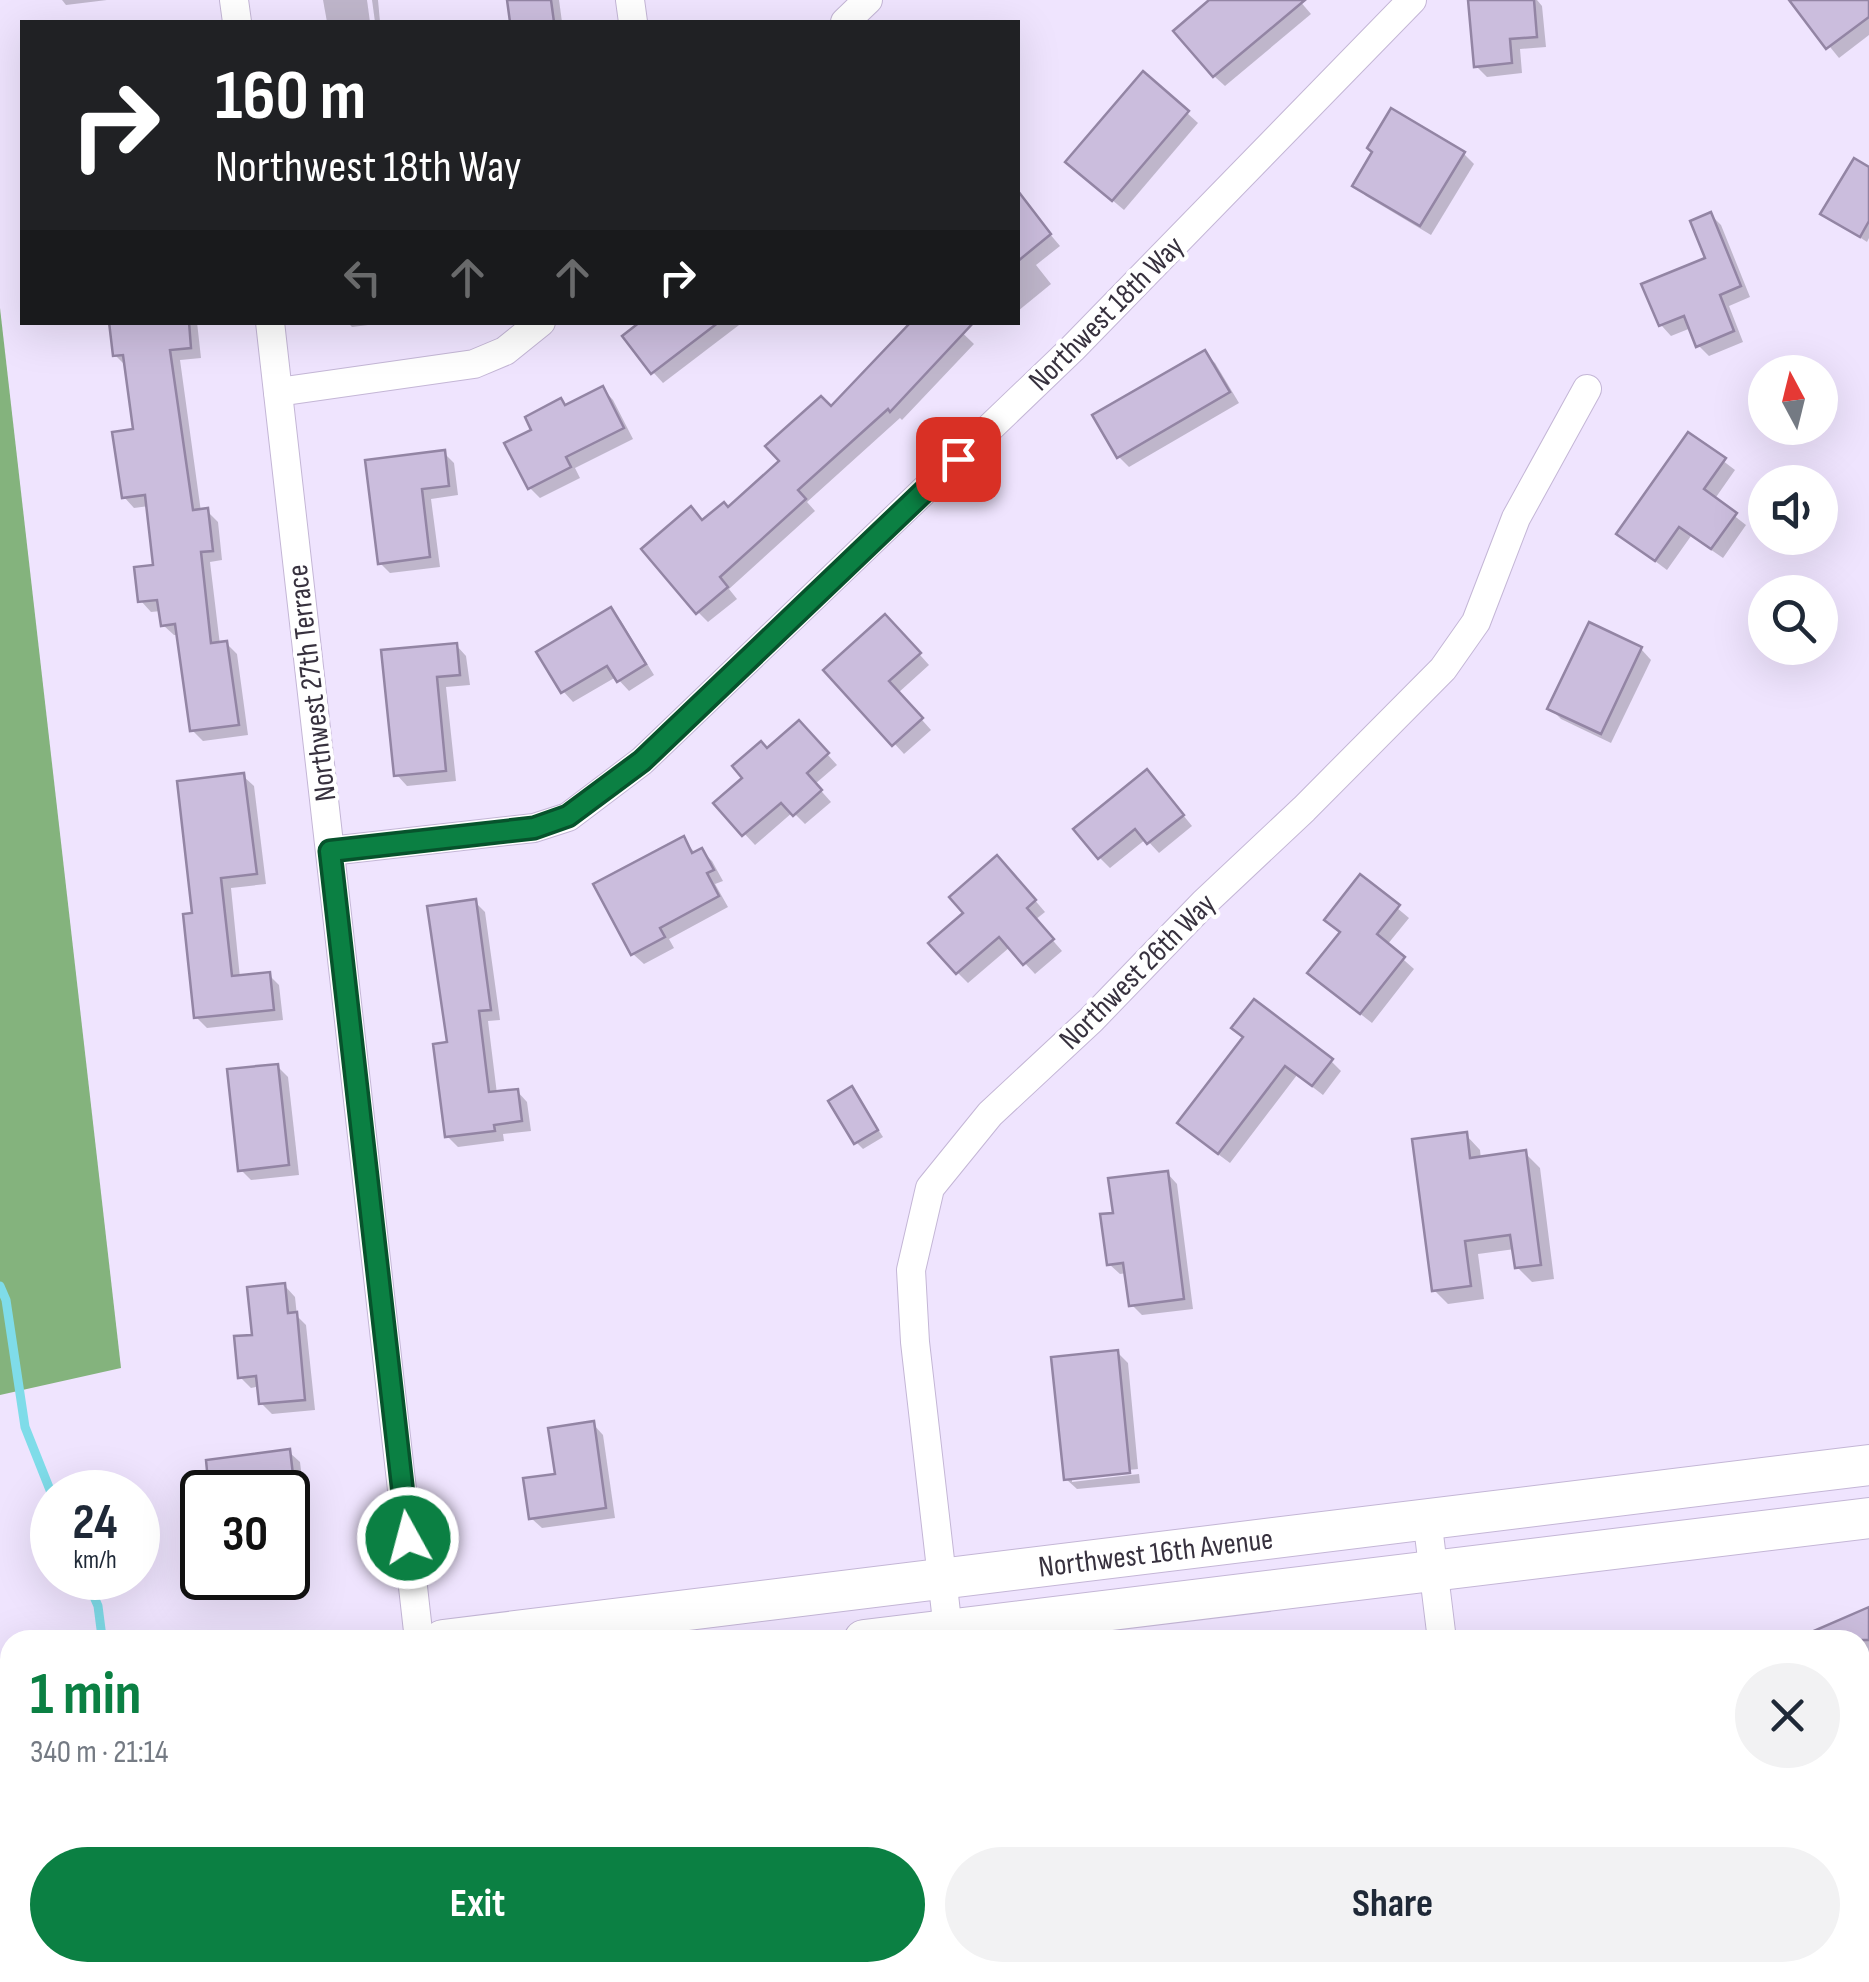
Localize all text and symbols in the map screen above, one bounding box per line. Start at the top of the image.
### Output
text: 160 m [215,55,366,139]
icon: right [50,60,180,190]
text: Northwest 18th Way [215,140,521,195]
street label: Northwest 18th Way [1022,228,1192,399]
icon: left [335,250,390,305]
icon: ahead [440,250,495,305]
icon: ahead [545,250,600,305]
icon: right [650,250,705,305]
north arrow [1748,355,1838,445]
map controls [1748,355,1838,665]
pin [916,417,1001,502]
icon: arrive [931,432,986,487]
button: sound [1748,465,1838,555]
street label: Northwest 27th Terrace [280,563,344,803]
button: search [1748,575,1838,665]
street label: Northwest 26th Way [1052,886,1224,1057]
speed limit sign: 30 [180,1470,310,1600]
position arrow [356,1486,460,1590]
text: 24 [73,1493,117,1553]
street label: Northwest 16th Avenue [1036,1521,1275,1586]
text: km/h [73,1545,117,1576]
text: 1 min [30,1659,142,1731]
button: close [1735,1663,1840,1768]
text: 340 m · 21:14 [30,1733,168,1772]
button: Exit [30,1847,925,1962]
button: Share [945,1847,1840,1962]

